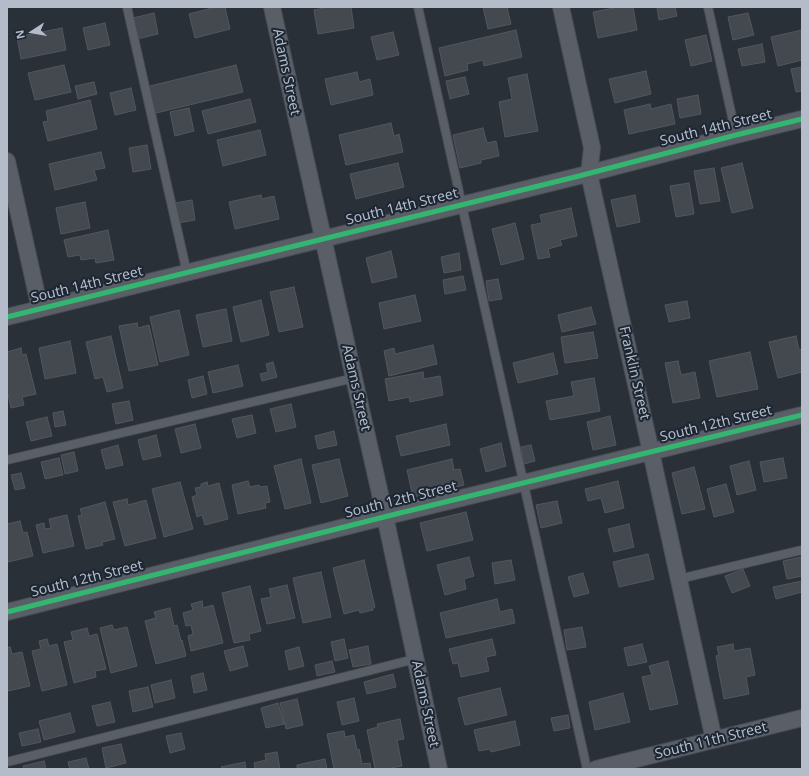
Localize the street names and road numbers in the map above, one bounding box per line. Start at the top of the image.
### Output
street label: Adams Street [269,27,303,117]
street label: South 14th Street [658,106,774,150]
street label: South 14th Street [344,185,460,229]
street label: South 14th Street [29,263,145,307]
street label: Franklin Street [615,325,653,421]
street label: Adams Street [338,343,374,433]
street label: South 12th Street [658,402,774,446]
street label: South 12th Street [343,478,459,522]
street label: South 12th Street [29,557,145,601]
street label: Adams Street [408,659,442,749]
street label: South 11th Street [653,719,769,763]

